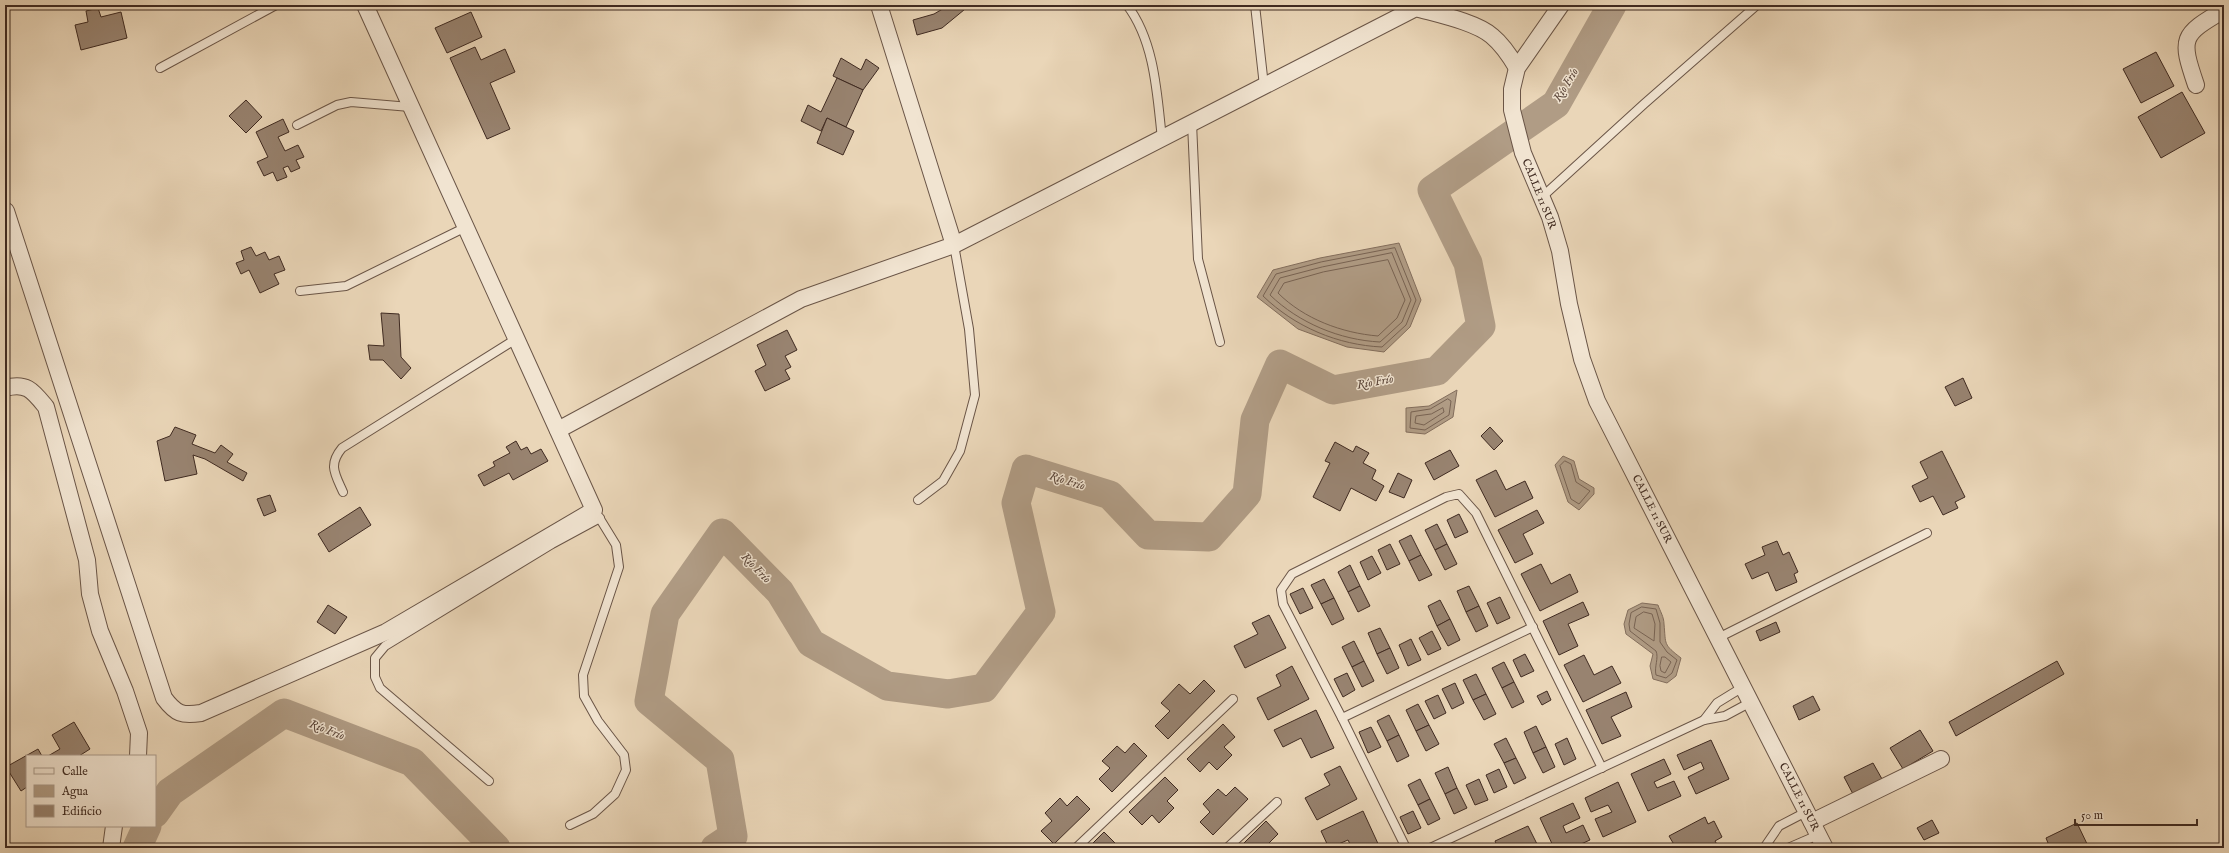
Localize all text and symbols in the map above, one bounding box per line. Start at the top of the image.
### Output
water label: Río Frío [1550,65,1582,105]
street label: CALLE 11 SUR [1519,157,1560,232]
water label: Río Frío [1356,371,1394,393]
water label: Río Frío [1047,468,1087,494]
street label: CALLE 11 SUR [1629,473,1676,546]
water label: Río Frío [738,550,774,586]
water label: Río Frío [307,716,347,744]
legend [26,755,156,827]
street label: CALLE 11 SUR [1776,761,1823,834]
text: Calle [62,764,88,779]
text: Agua [61,784,89,799]
scale bar [2075,801,2197,827]
text: Edificio [62,804,102,819]
text: 50 m [2081,808,2103,823]

